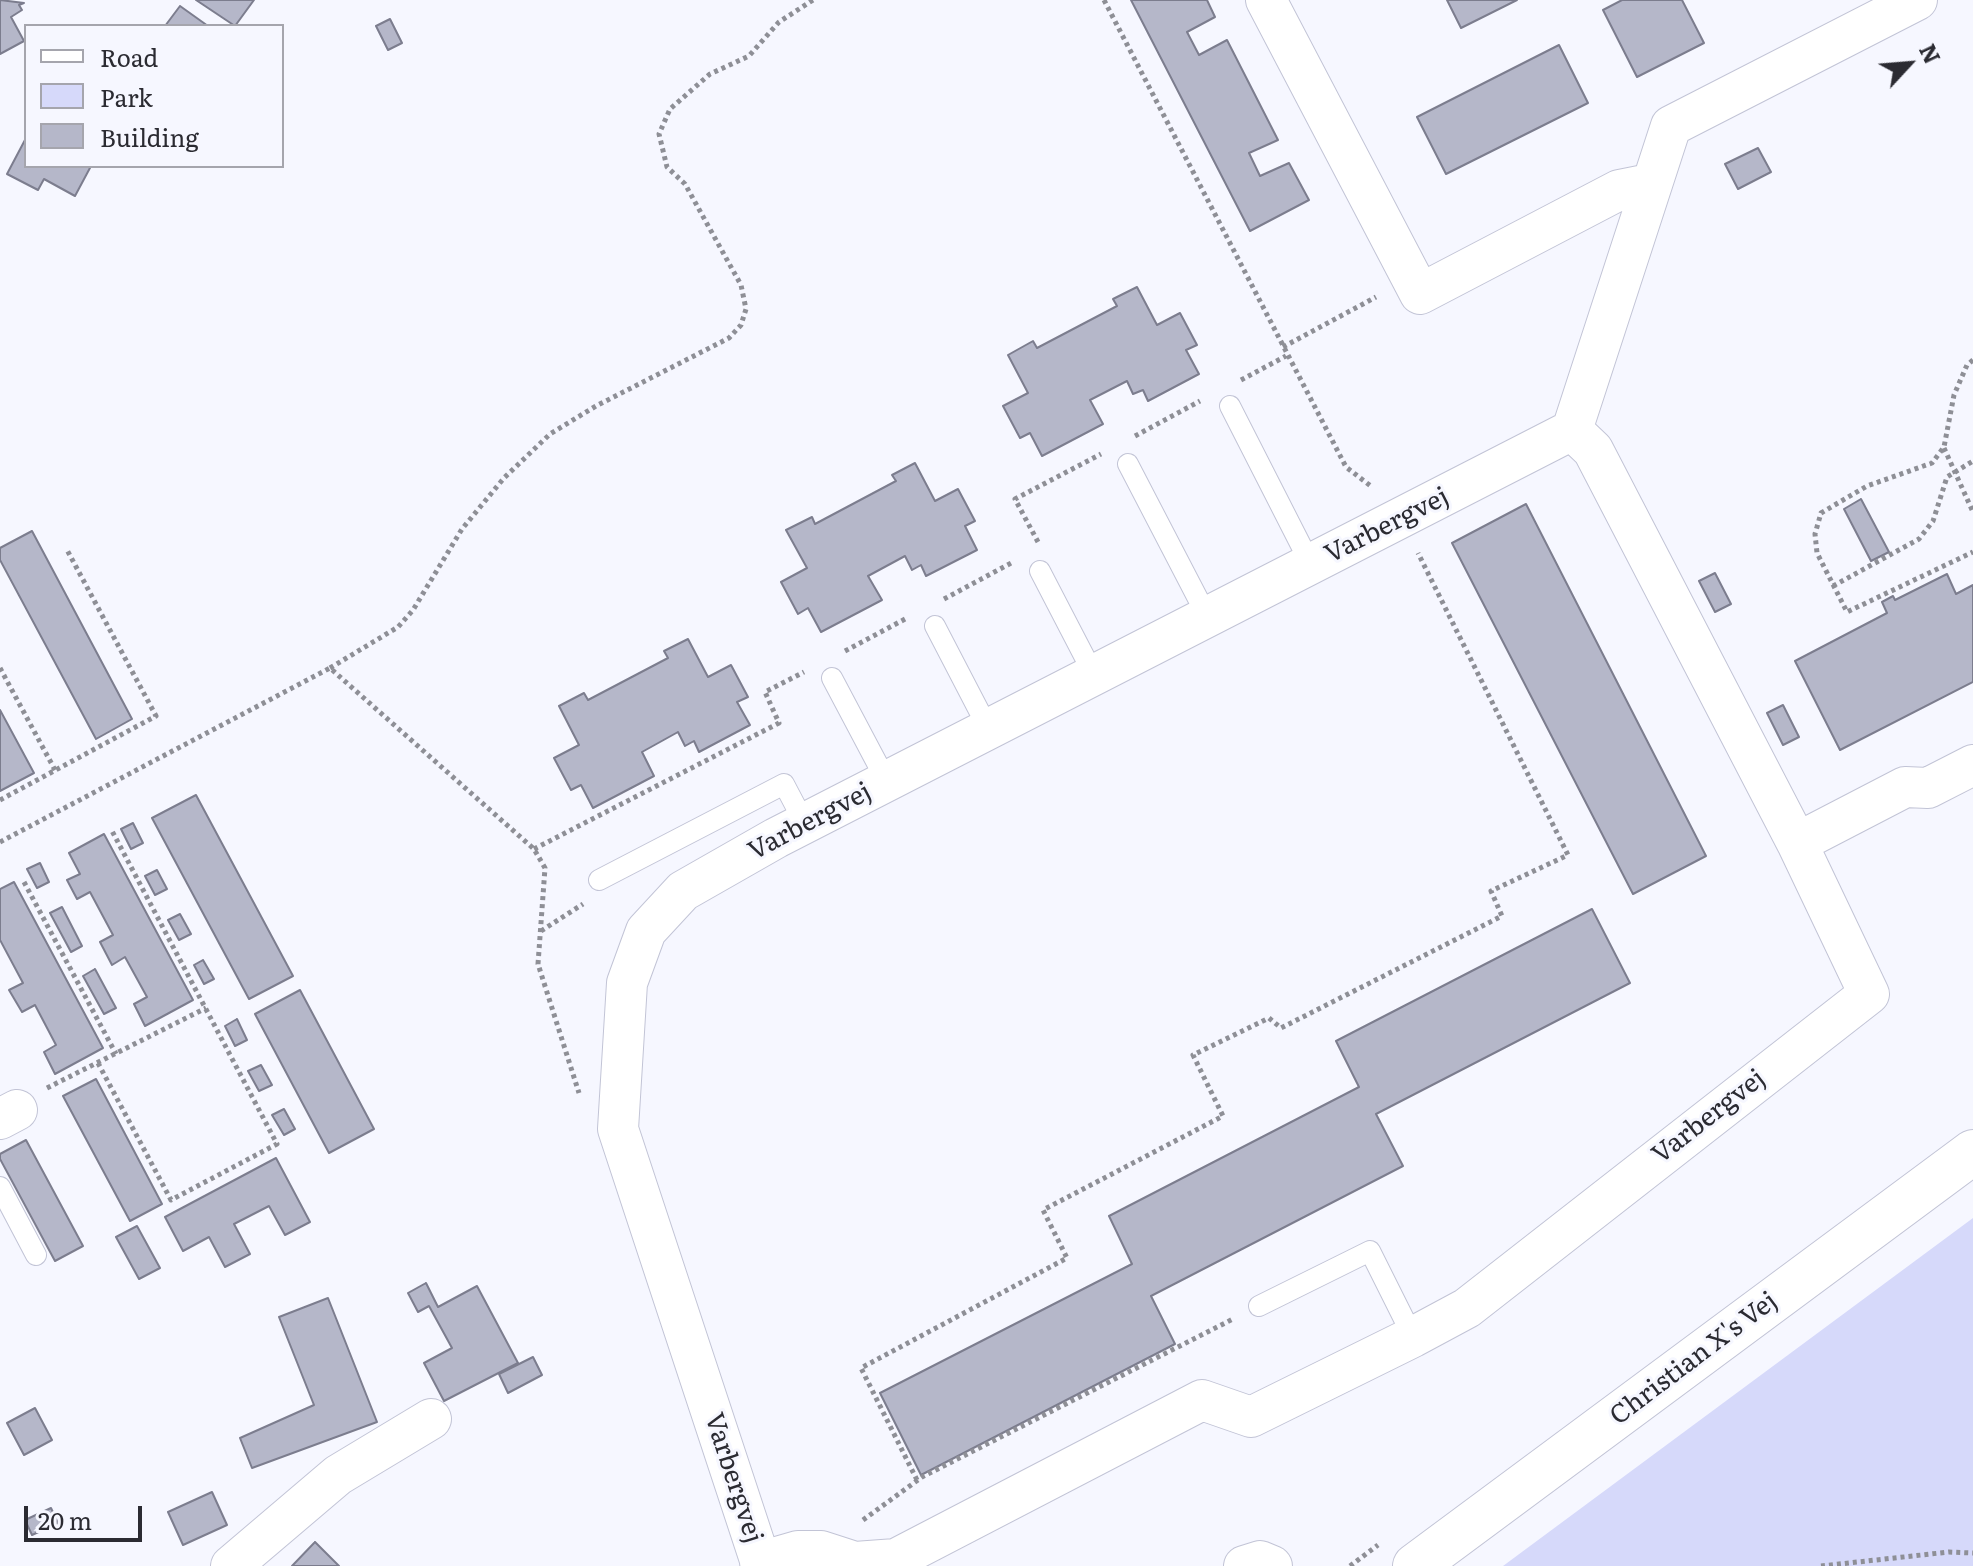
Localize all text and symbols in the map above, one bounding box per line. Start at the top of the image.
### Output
legend [24,24,284,168]
north arrow [1869,24,1949,104]
text: N [1912,38,1950,69]
text: Road [100,39,158,74]
text: Park [100,79,153,114]
text: Building [100,119,199,154]
street label: Varbergvej [1320,481,1454,571]
street label: Varbergvej [743,777,877,867]
street label: Varbergvej [1646,1063,1772,1171]
street label: Christian X's Vej [1604,1286,1784,1432]
street label: Varbergvej [697,1409,769,1547]
scale bar [28,1490,146,1540]
text: 20 m [38,1502,92,1537]

